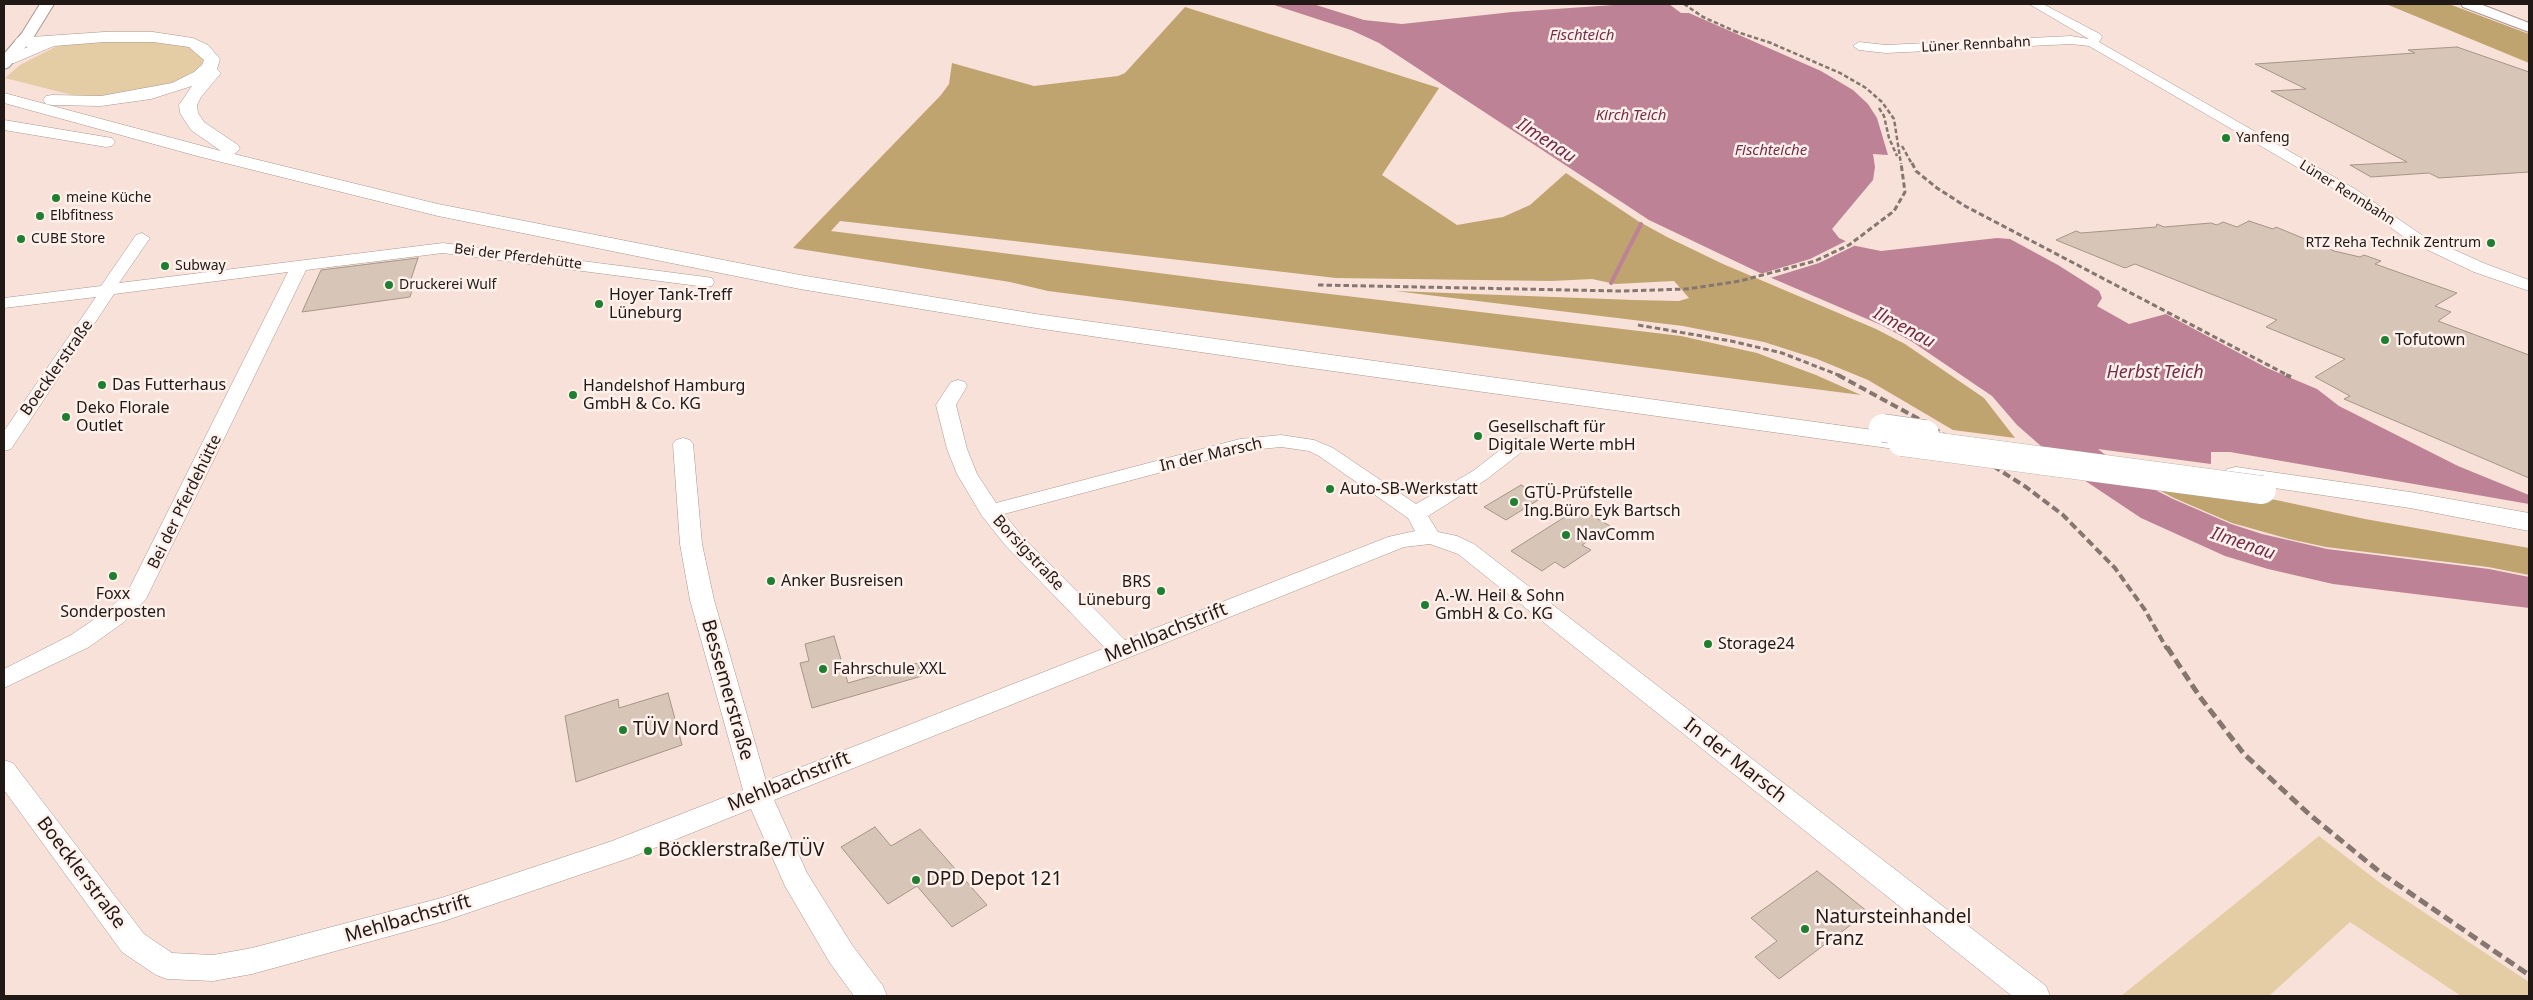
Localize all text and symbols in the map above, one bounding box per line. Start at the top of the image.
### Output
water label: Fischteich [1550,27,1614,45]
street label: Lüner Rennbahn [1921,34,2031,56]
water label: Kirch Teich [1596,107,1666,125]
water label: Ilmenau [1512,114,1580,168]
place label: Yanfeng [2236,130,2290,146]
marker: Yanfeng [2220,132,2232,144]
water label: Fischteiche [1735,142,1807,160]
street label: Lüner Rennbahn [2296,157,2398,229]
place label: meine Küche [66,190,151,206]
marker: meine Küche [50,192,62,204]
place label: Elbfitness [50,208,113,224]
marker: Elbfitness [34,210,46,222]
place label: CUBE Store [31,231,105,247]
marker: CUBE Store [15,233,27,245]
place label: RTZ Reha Technik Zentrum [2306,235,2481,251]
marker: RTZ Reha Technik Zentrum [2485,237,2497,249]
street label: Bei der Pferdehütte [453,241,583,273]
place label: Subway [175,258,226,274]
marker: Subway [159,260,171,272]
place label: Druckerei Wulf [399,277,496,293]
marker: Druckerei Wulf [383,279,395,291]
place label: Hoyer Tank-Treff Lüneburg [609,285,732,323]
marker: Hoyer Tank-Treff Lüneburg [593,298,605,310]
water label: Ilmenau [1870,303,1938,353]
street label: Boecklerstraße [17,316,97,420]
place label: Tofutown [2395,330,2465,350]
marker: Tofutown [2379,334,2391,346]
water label: Herbst Teich [2106,362,2204,384]
place label: Das Futterhaus [112,375,226,395]
place label: Handelshof Hamburg GmbH & Co. KG [583,376,745,414]
marker: Das Futterhaus [96,379,108,391]
marker: Handelshof Hamburg GmbH & Co. KG [567,389,579,401]
place label: Deko Florale Outlet [76,398,170,436]
marker: Deko Florale Outlet [60,411,72,423]
place label: Gesellschaft für Digitale Werte mbH [1488,417,1636,455]
marker: Gesellschaft für Digitale Werte mbH [1472,430,1484,442]
street label: Bei der Pferdehütte [144,432,226,572]
street label: In der Marsch [1158,434,1264,476]
place label: Auto-SB-Werkstatt [1340,479,1478,499]
marker: Auto-SB-Werkstatt [1324,483,1336,495]
place label: GTÜ-Prüfstelle Ing.Büro Eyk Bartsch [1524,483,1681,521]
marker: GTÜ-Prüfstelle Ing.Büro Eyk Bartsch [1508,496,1520,508]
street label: Borsigstraße [988,511,1068,595]
water label: Ilmenau [2208,523,2278,565]
place label: NavComm [1576,525,1655,545]
marker: NavComm [1560,529,1572,541]
marker: Foxx Sonderposten [107,570,119,582]
place label: Anker Busreisen [781,571,903,591]
place label: BRS Lüneburg [1078,572,1151,610]
marker: Anker Busreisen [765,575,777,587]
place label: Foxx Sonderposten [60,584,166,622]
marker: BRS Lüneburg [1155,585,1167,597]
place label: A.-W. Heil & Sohn GmbH & Co. KG [1435,586,1565,624]
street label: Mehlbachstrift [1102,598,1230,668]
marker: A.-W. Heil & Sohn GmbH & Co. KG [1419,599,1431,611]
street label: Bessemerstraße [696,617,758,763]
place label: Storage24 [1718,634,1795,654]
marker: Storage24 [1702,638,1714,650]
place label: Fahrschule XXL [833,659,946,679]
marker: Fahrschule XXL [817,663,829,675]
street label: In der Marsch [1679,714,1791,808]
place label: TÜV Nord [633,719,719,741]
marker: TÜV Nord [617,724,629,736]
street label: Mehlbachstrift [725,747,853,817]
street label: Boecklerstraße [32,813,130,933]
place label: Böcklerstraße/TÜV [658,840,824,862]
marker: Böcklerstraße/TÜV [642,845,654,857]
place label: DPD Depot 121 [926,869,1062,891]
marker: DPD Depot 121 [910,874,922,886]
street label: Mehlbachstrift [342,890,474,948]
place label: Natursteinhandel Franz [1815,907,1971,951]
marker: Natursteinhandel Franz [1799,923,1811,935]

